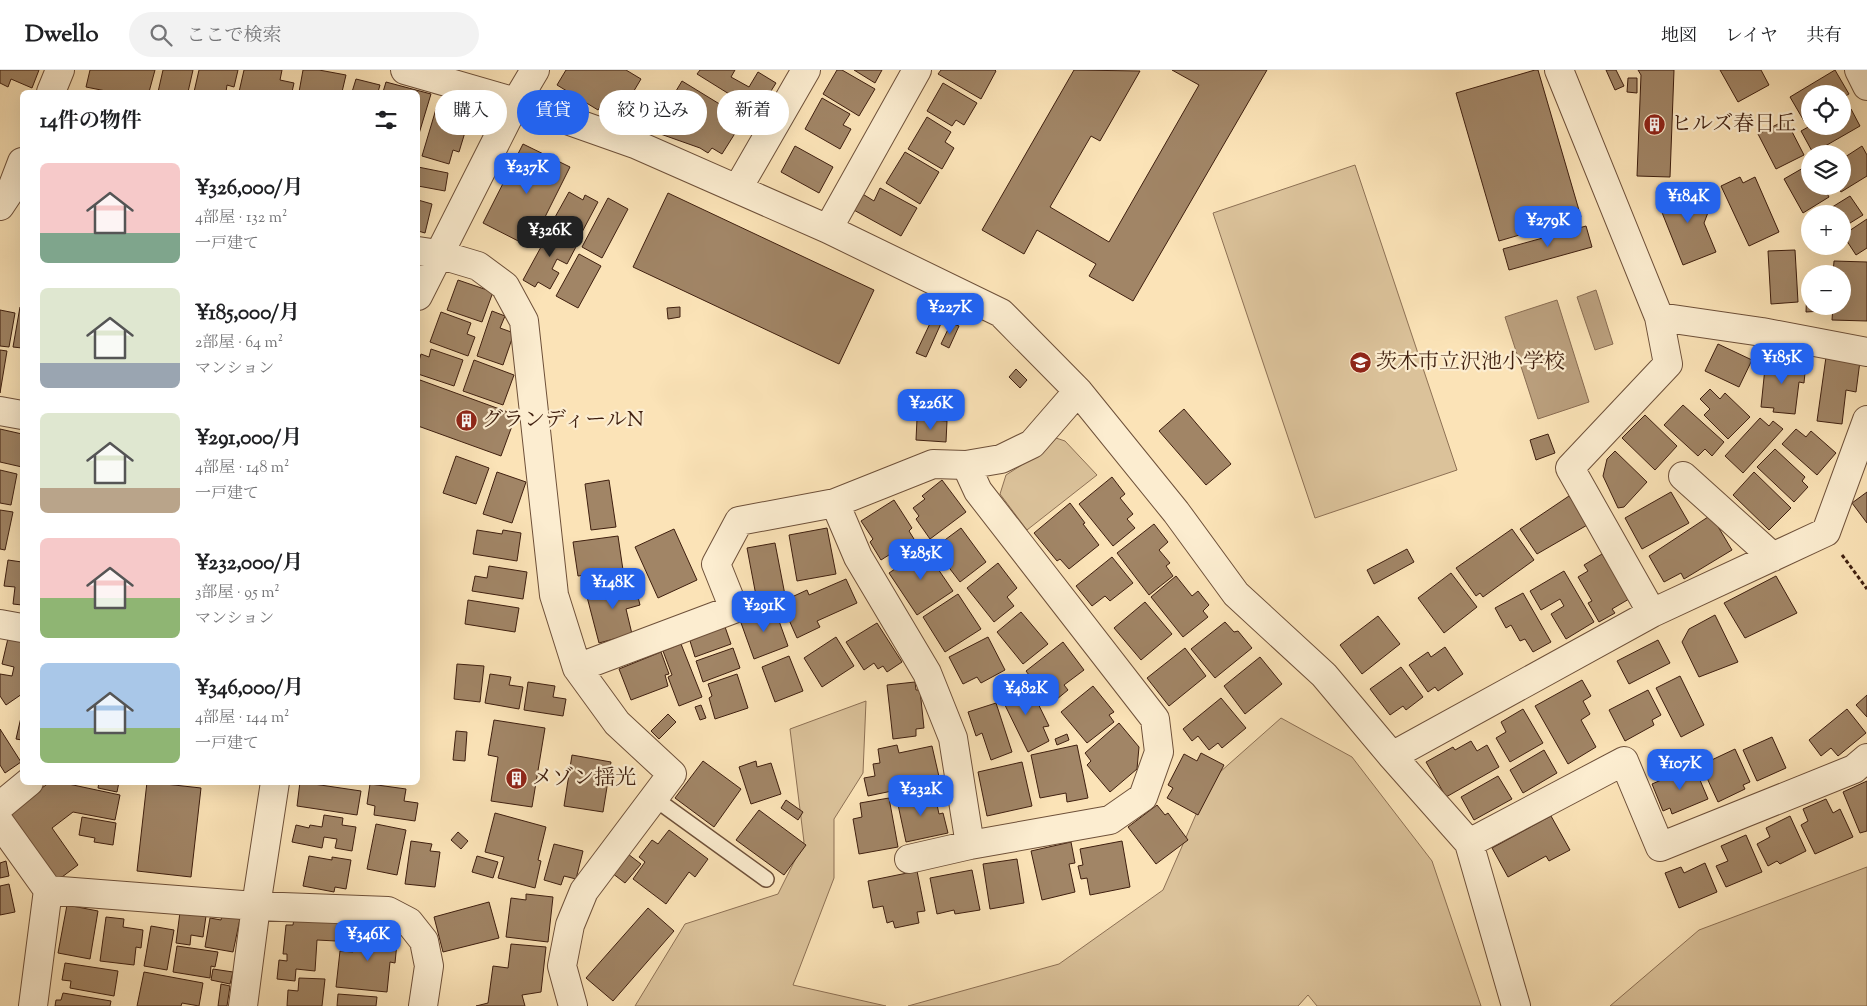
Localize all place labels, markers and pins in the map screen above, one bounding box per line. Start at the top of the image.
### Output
place label: ヒルズ春日丘 [1671,110,1796,140]
building icon: ヒルズ春日丘 [1643,113,1667,137]
pin: ¥237K [492,152,562,195]
pin: ¥184K [1653,182,1723,224]
pin: ¥279K [1513,206,1583,248]
pin: ¥326K [515,216,585,258]
pin: ¥227K [915,292,985,335]
pin: ¥185K [1747,342,1817,385]
place label: 茨木市立沢池小学校 [1376,348,1565,378]
school or university icon: 茨木市立沢池小学校 [1348,351,1372,375]
pin: ¥226K [896,388,966,431]
place label: グランディールN [482,406,644,436]
building icon: グランディールN [454,409,478,433]
pin: ¥285K [886,538,956,581]
pin: ¥148K [578,568,648,610]
pin: ¥291K [729,590,799,633]
pin: ¥482K [991,674,1061,716]
pin: ¥107K [1645,748,1715,791]
place label: メゾン揺光 [532,764,636,794]
building icon: メゾン揺光 [504,767,528,791]
pin: ¥232K [886,774,956,817]
pin: ¥346K [333,920,403,962]

